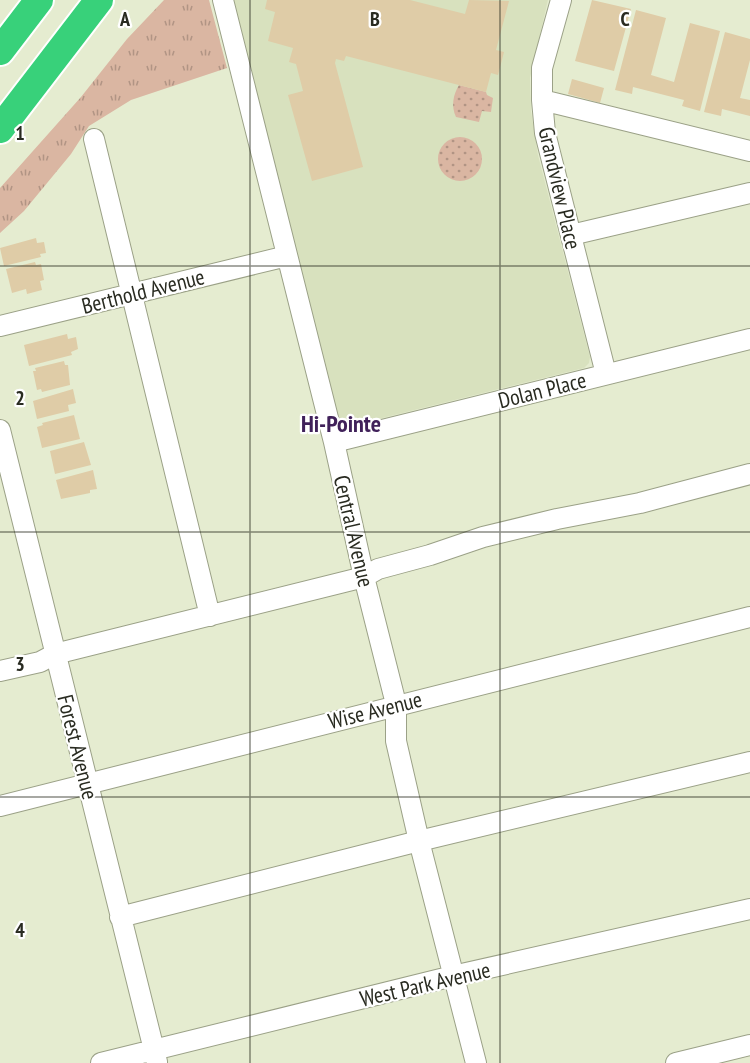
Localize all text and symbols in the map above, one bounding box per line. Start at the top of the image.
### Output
text: A [119,6,131,32]
text: B [370,6,380,32]
text: C [620,6,630,32]
text: 1 [15,120,25,146]
street label: Grandview Place [532,124,588,252]
street label: Berthold Avenue [79,262,207,320]
street label: Dolan Place [495,366,589,414]
text: 2 [15,385,25,411]
district label: Hi-Pointe [301,408,381,439]
street label: Central Avenue [328,472,380,590]
text: 3 [15,651,25,677]
street label: Wise Avenue [325,685,425,735]
street label: Forest Avenue [51,692,105,802]
text: 4 [15,917,25,943]
street label: West Park Avenue [357,955,493,1013]

